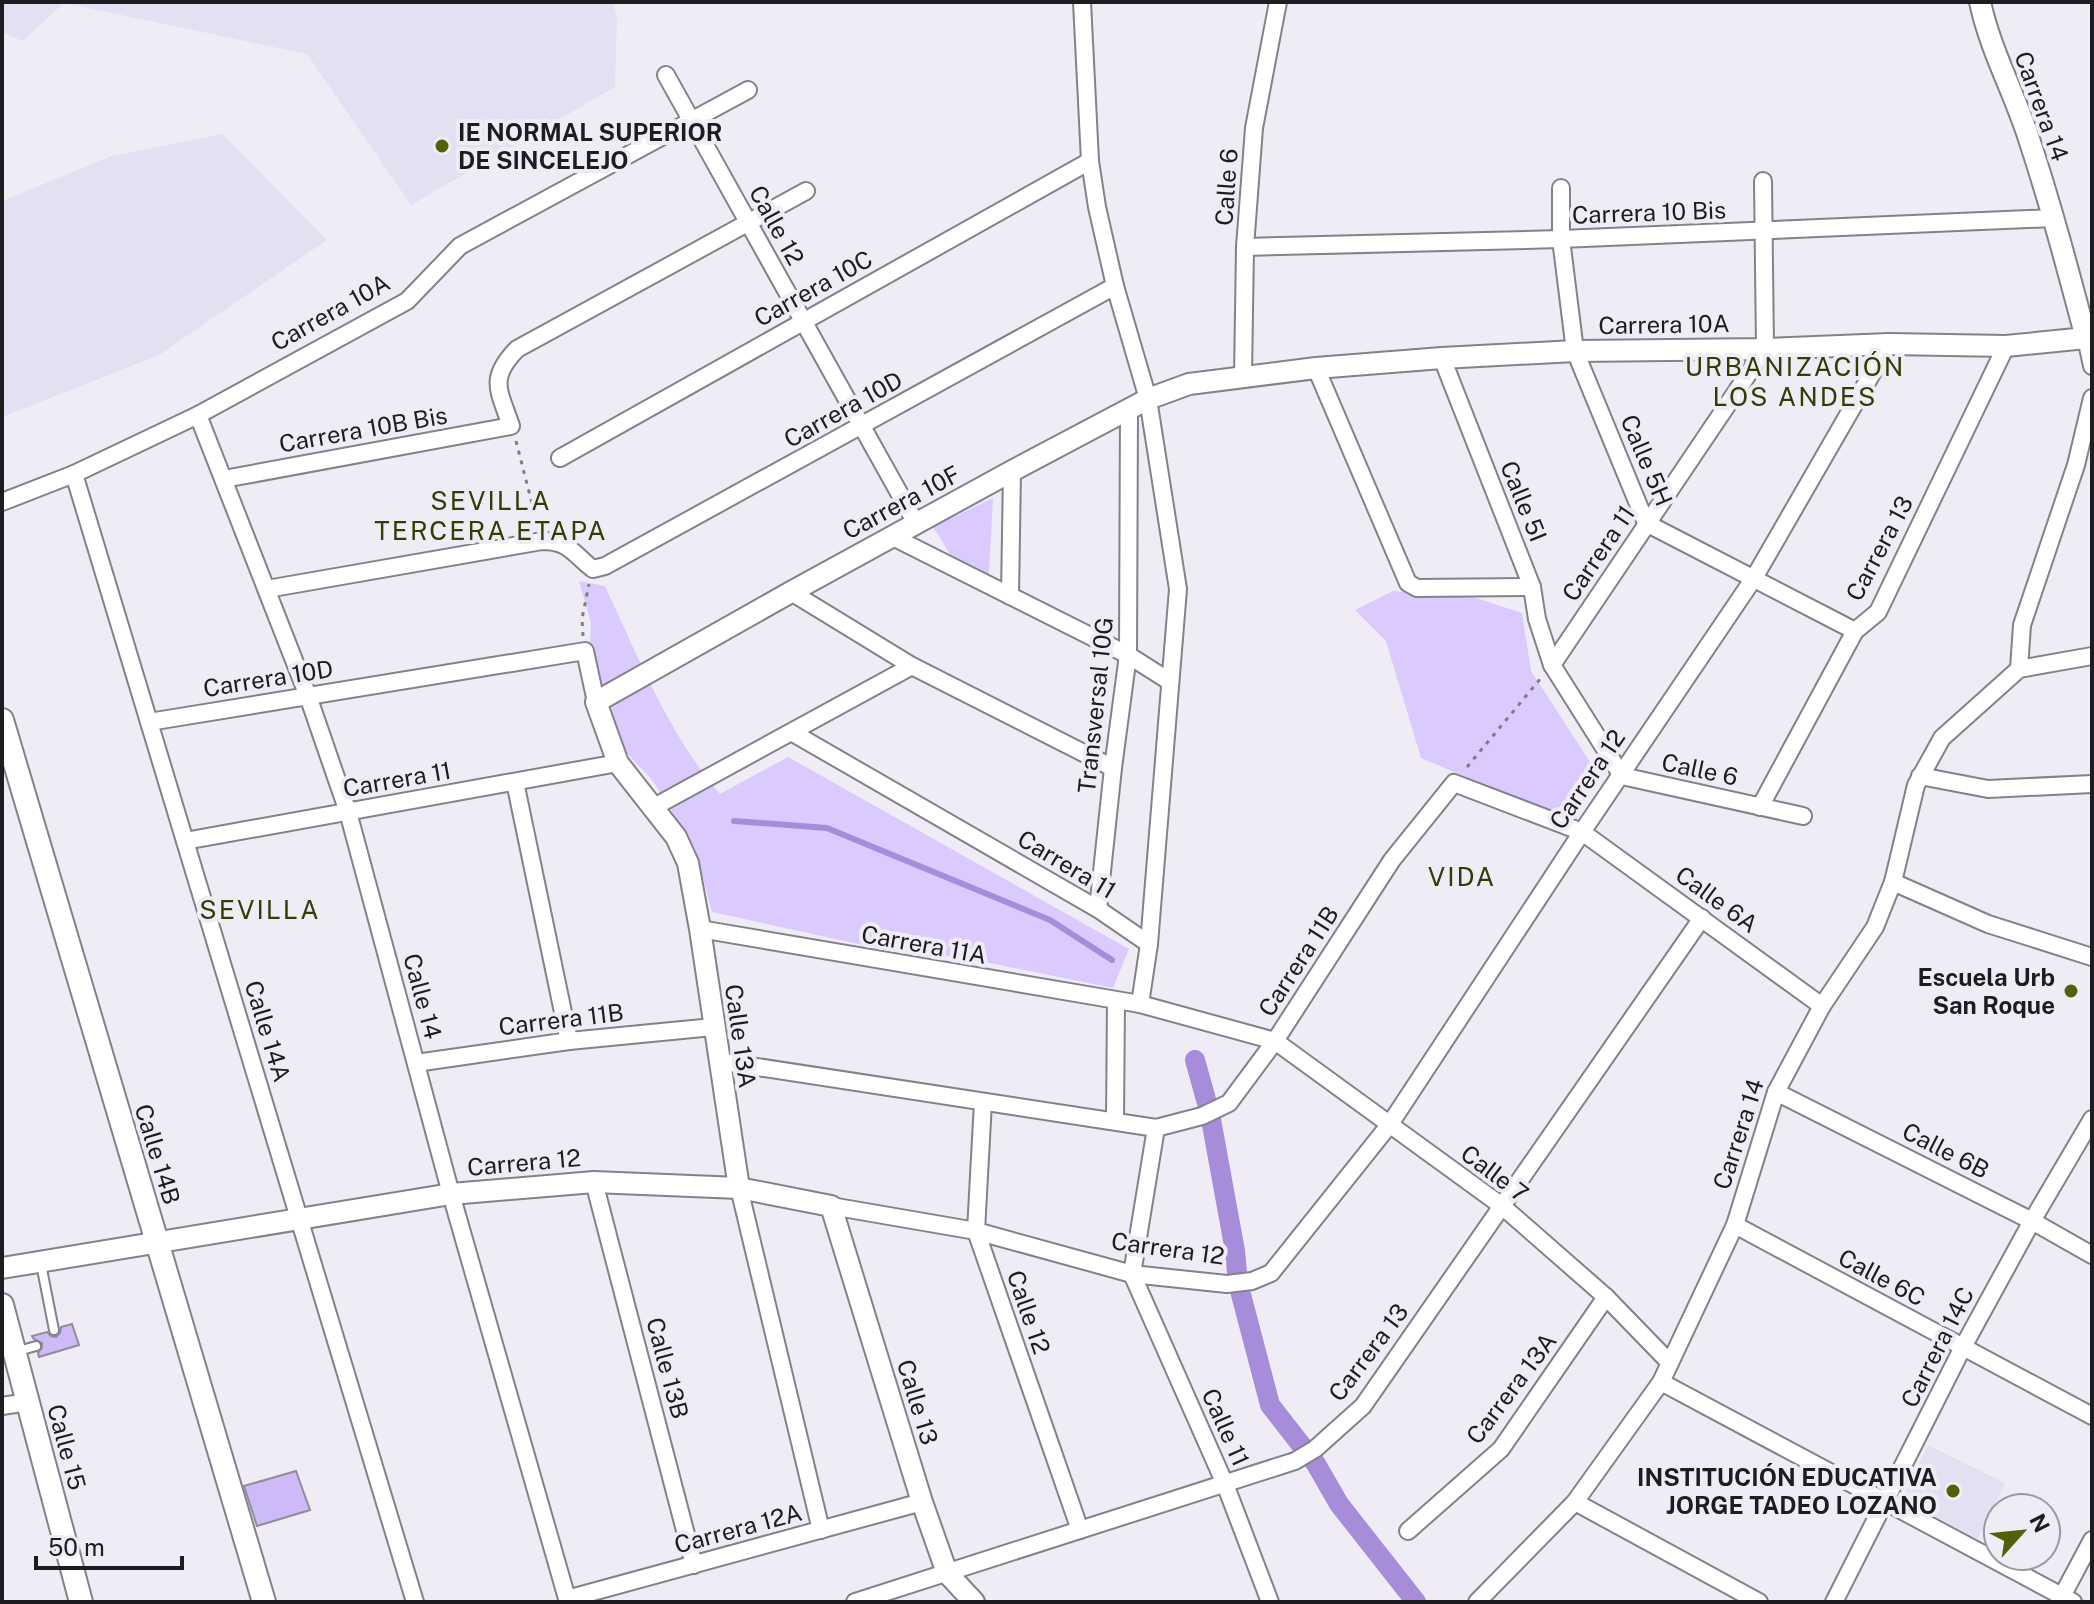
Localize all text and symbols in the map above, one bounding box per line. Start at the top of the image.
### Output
street label: Carrera 14 [2009,47,2075,165]
place label: IE NORMAL SUPERIOR DE SINCELEJO [458,118,722,174]
marker: IE NORMAL SUPERIOR DE SINCELEJO [433,137,451,155]
street label: Calle 6 [1209,147,1243,227]
street label: Calle 12 [744,180,810,270]
street label: Carrera 10 Bis [1571,195,1727,229]
street label: Carrera 10C [749,244,877,332]
street label: Carrera 10A [266,268,394,356]
street label: Carrera 10A [1598,309,1730,339]
district label: URBANIZACIÓN LOS ANDES [1685,351,1905,412]
street label: Carrera 10D [779,365,907,453]
street label: Carrera 10B Bis [277,400,449,458]
street label: Calle 5H [1615,410,1679,510]
street label: Calle 5I [1495,457,1553,545]
street label: Carrera 10F [838,459,964,545]
district label: SEVILLA TERCERA ETAPA [374,485,608,546]
street label: Carrera 13 [1840,491,1918,605]
street label: Carrera 11 [1556,500,1640,606]
street label: Transversal 10G [1072,616,1118,794]
street label: Carrera 10D [201,654,335,702]
street label: Carrera 12 [1544,724,1630,834]
street label: Calle 6 [1659,747,1741,791]
street label: Carrera 11 [341,756,453,802]
street label: Carrera 11 [1013,824,1121,904]
street label: Calle 6A [1671,860,1763,938]
district label: VIDA [1428,861,1496,892]
district label: SEVILLA [199,894,321,925]
street label: Carrera 11B [1252,901,1344,1021]
street label: Carrera 11A [859,919,989,969]
street label: Calle 14 [398,950,448,1042]
place label: Escuela Urb San Roque [1917,963,2055,1019]
street label: Calle 14A [239,977,297,1085]
street label: Calle 13A [720,982,762,1090]
marker: Escuela Urb San Roque [2062,982,2080,1000]
street label: Carrera 11B [497,997,625,1041]
street label: Carrera 14 [1707,1075,1769,1193]
street label: Calle 14B [129,1100,187,1208]
street label: Calle 6B [1898,1116,1994,1184]
street label: Calle 7 [1456,1139,1534,1207]
street label: Carrera 12 [466,1143,582,1181]
street label: Carrera 12 [1110,1226,1226,1270]
street label: Calle 6C [1834,1243,1930,1311]
street label: Calle 12 [1002,1267,1056,1357]
street label: Carrera 14C [1895,1282,1979,1412]
street label: Carrera 13 [1322,1298,1414,1406]
street label: Calle 13B [641,1314,695,1422]
street label: Carrera 13A [1460,1327,1562,1449]
street label: Calle 13 [892,1356,944,1448]
street label: Calle 11 [1197,1384,1255,1470]
street label: Calle 15 [42,1401,92,1493]
place label: INSTITUCIÓN EDUCATIVA JORGE TADEO LOZANO [1637,1463,1937,1519]
marker: INSTITUCIÓN EDUCATIVA JORGE TADEO LOZANO [1944,1482,1962,1500]
north arrow [1982,1492,2062,1572]
street label: Carrera 12A [671,1498,805,1558]
text: N [2024,1509,2055,1536]
scale bar [36,1520,182,1570]
text: 50 m [48,1533,105,1561]

